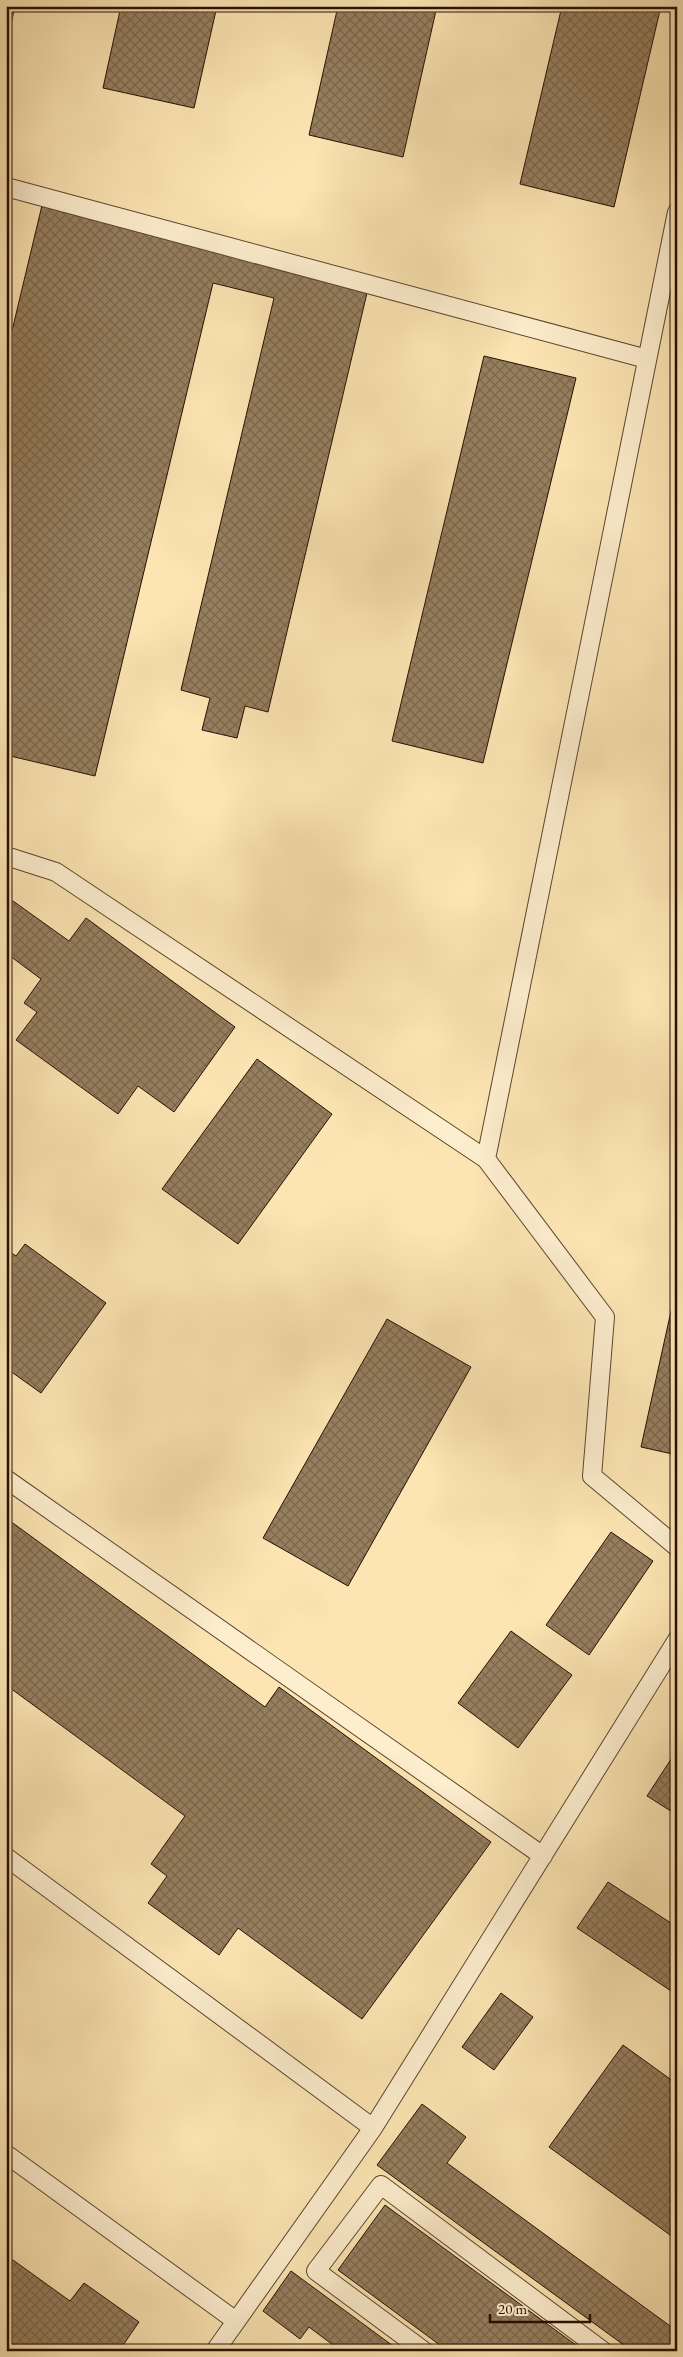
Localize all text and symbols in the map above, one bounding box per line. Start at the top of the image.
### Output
scale bar [490,2292,590,2324]
text: 20 m [498,2299,527,2318]

